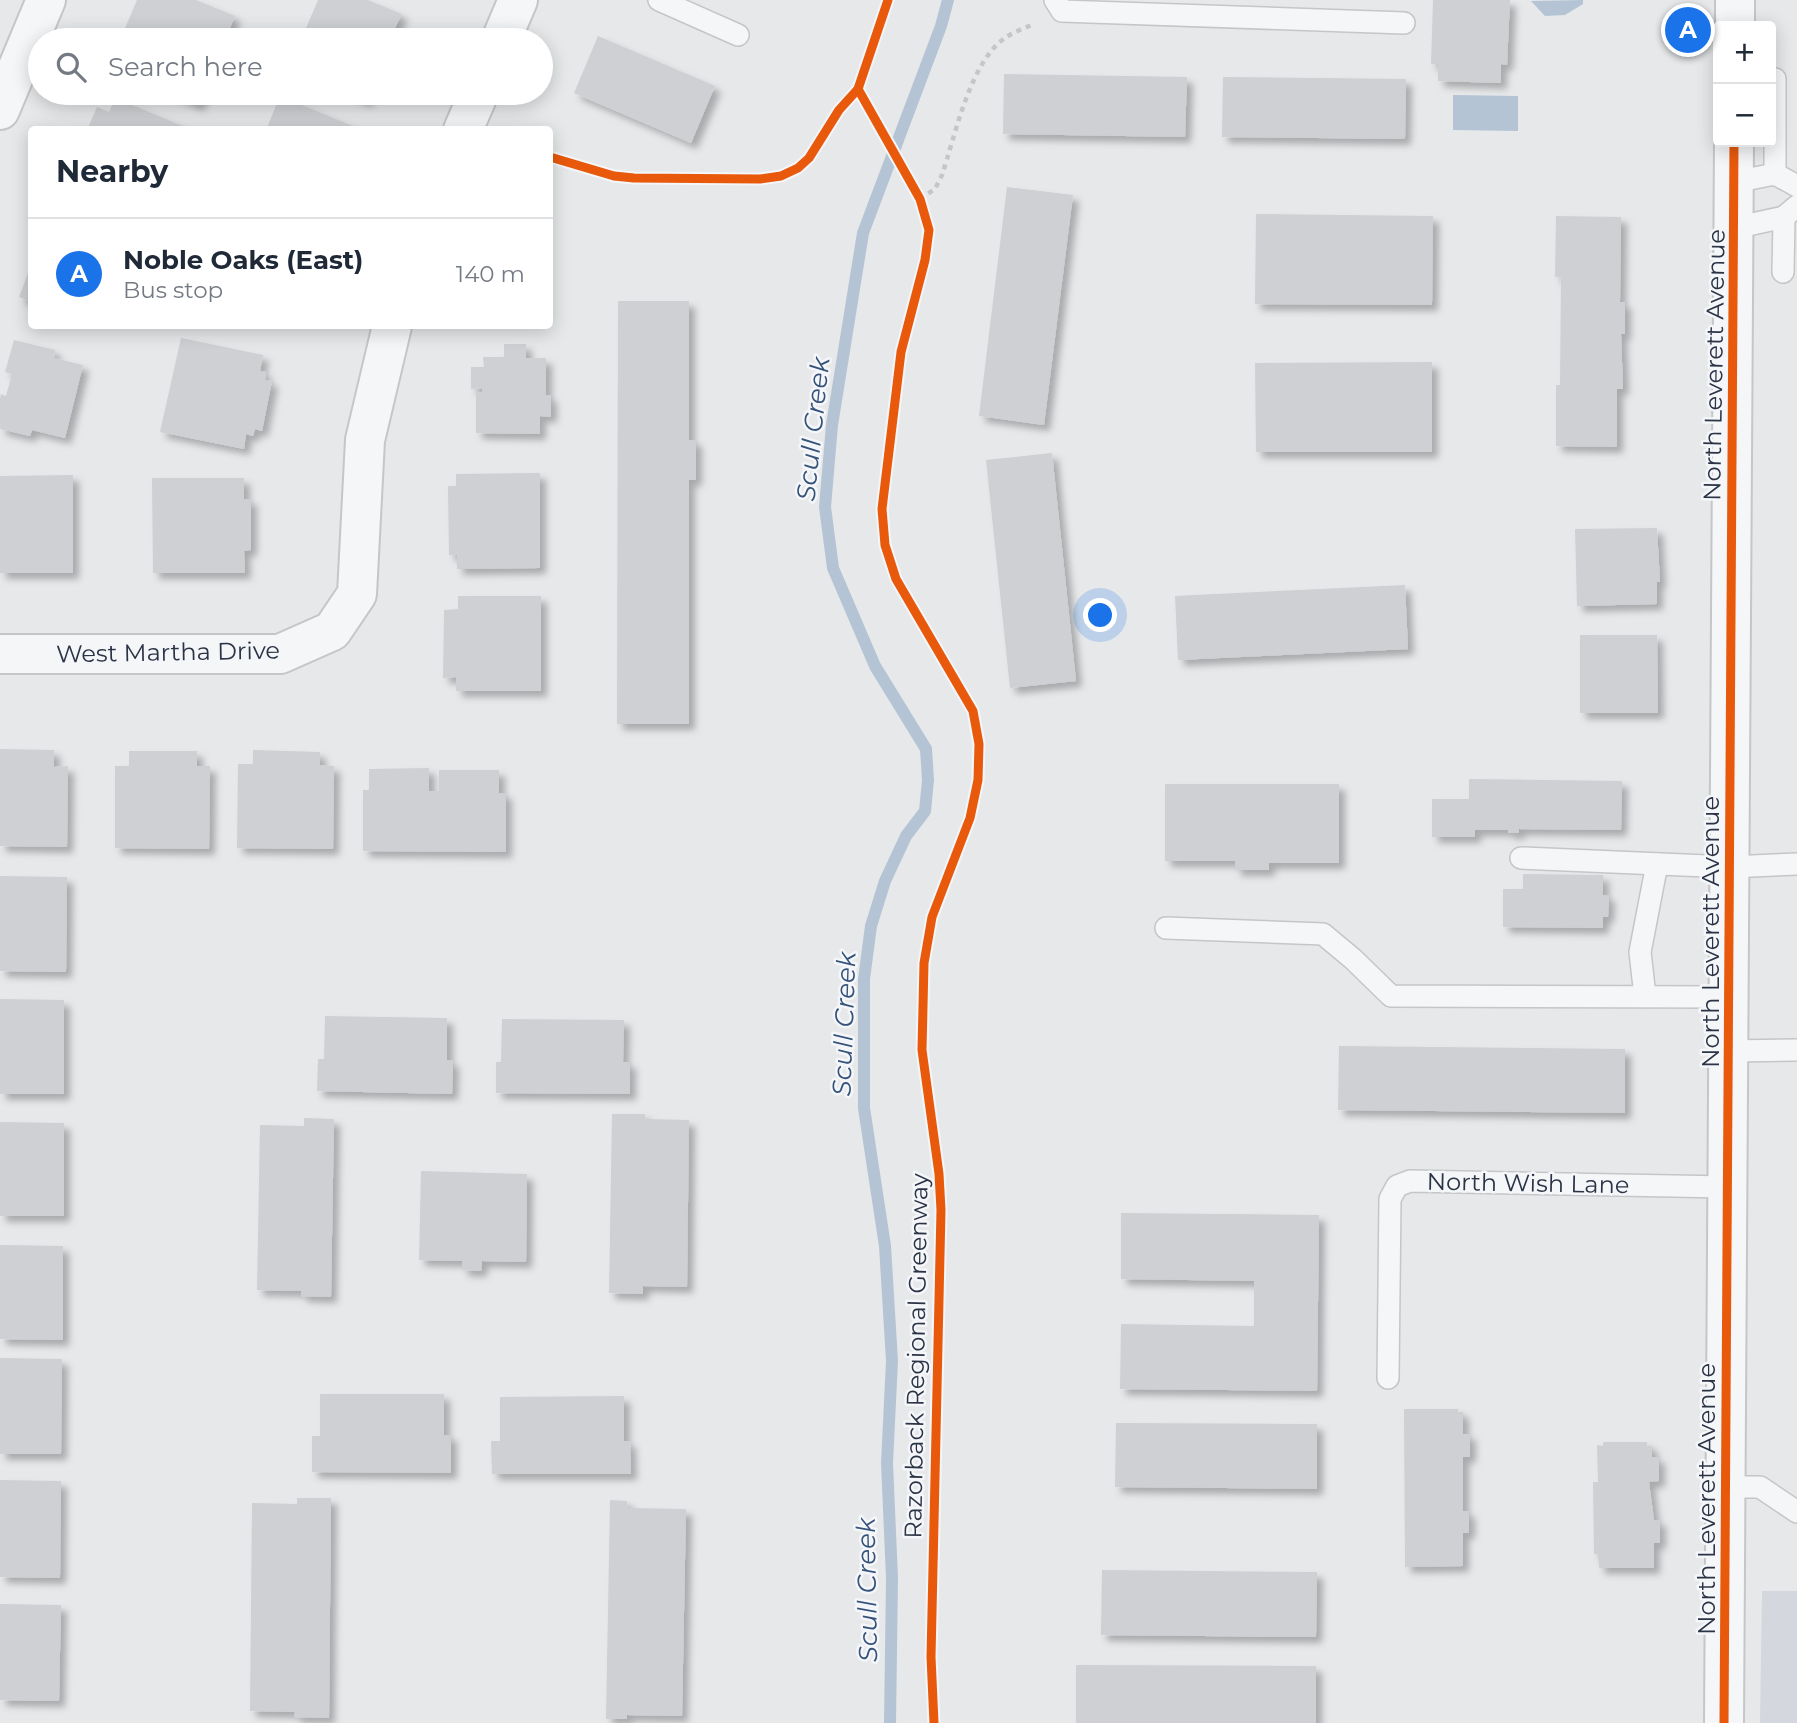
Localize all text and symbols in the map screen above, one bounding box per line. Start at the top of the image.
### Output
pin: A [1665,4,1711,56]
map controls [1713,21,1776,147]
button: + [1713,21,1776,84]
search box [28,28,553,105]
icon: search [52,48,90,86]
text: Search here [108,51,263,83]
button: − [1713,84,1776,147]
text: Nearby [56,153,168,190]
street label: North Leverett Avenue [1697,229,1731,501]
text: Noble Oaks (East) [123,244,363,276]
text: A [70,260,88,288]
text: 140 m [456,260,525,288]
text: Bus stop [123,276,223,304]
water label: Scull Creek [790,354,837,503]
your location [1083,598,1117,632]
street label: West Martha Drive [56,636,280,668]
street label: North Leverett Avenue [1696,796,1725,1068]
water label: Scull Creek [825,950,863,1097]
street label: North Wish Lane [1426,1167,1630,1199]
street label: Razorback Regional Greenway [898,1173,934,1539]
street label: North Leverett Avenue [1692,1363,1721,1635]
water label: Scull Creek [850,1516,884,1663]

